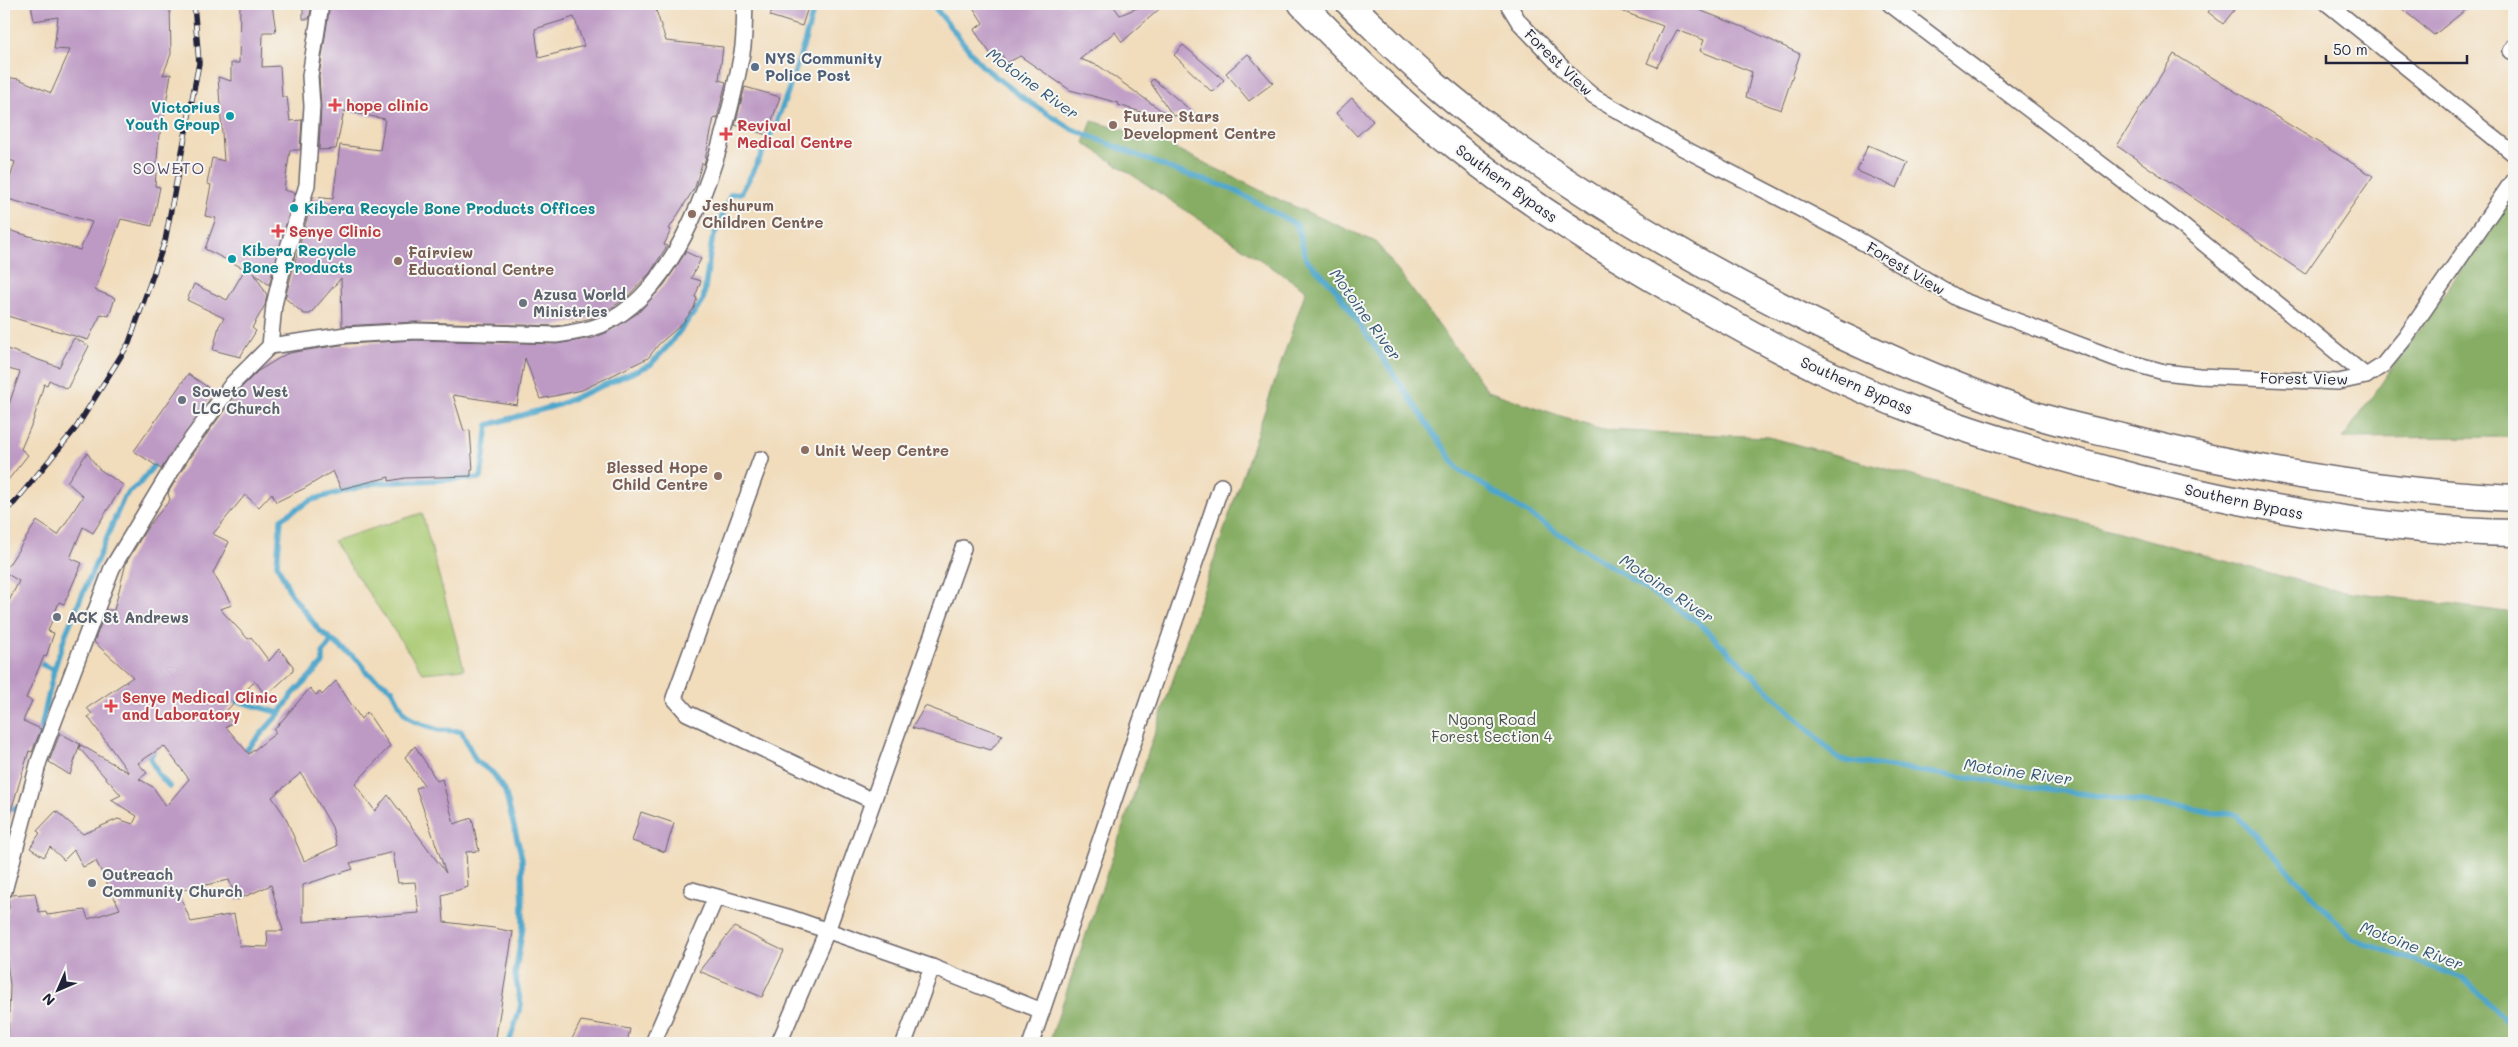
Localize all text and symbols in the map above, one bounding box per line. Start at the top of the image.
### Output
street label: Forest View [1520,24,1598,100]
scale bar [2326,32,2467,64]
text: 50 m [2333,39,2368,59]
water label: Motoine River [983,42,1083,124]
place label: NYS Community Police Post [765,48,882,85]
marker: NYS Community Police Post [749,61,761,73]
place label: hope clinic [346,95,428,115]
place label: Victorius Youth Group [125,97,220,134]
marker: hope clinic [328,98,342,112]
place label: Future Stars Development Centre [1123,106,1276,143]
marker: Victorius Youth Group [224,110,236,122]
place label: Revival Medical Centre [737,115,852,152]
marker: Future Stars Development Centre [1107,119,1119,131]
marker: Revival Medical Centre [719,127,733,141]
street label: Southern Bypass [1452,139,1562,227]
district label: SOWETO [133,157,205,178]
place label: Jeshurum Children Centre [702,195,823,232]
place label: Kibera Recycle Bone Products Offices [304,198,595,218]
marker: Kibera Recycle Bone Products Offices [288,202,300,214]
marker: Jeshurum Children Centre [686,208,698,220]
place label: Senye Clinic [289,221,381,241]
marker: Senye Clinic [271,224,285,238]
street label: Forest View [1863,237,1949,299]
place label: Kibera Recycle Bone Products [242,240,356,277]
place label: Fairview Educational Centre [408,242,554,279]
marker: Kibera Recycle Bone Products [226,253,238,265]
marker: Fairview Educational Centre [392,255,404,267]
water label: Motoine River [1325,264,1407,364]
place label: Azusa World Ministries [533,284,626,321]
marker: Azusa World Ministries [517,297,529,309]
street label: Southern Bypass [1798,351,1916,419]
street label: Forest View [2260,367,2348,389]
place label: Soweto West LLC Church [192,381,288,418]
marker: Soweto West LLC Church [176,394,188,406]
place label: Unit Weep Centre [815,440,949,460]
marker: Unit Weep Centre [799,444,811,456]
place label: Blessed Hope Child Centre [606,457,708,494]
marker: Blessed Hope Child Centre [712,470,724,482]
street label: Southern Bypass [2183,479,2305,523]
water label: Motoine River [1616,549,1718,627]
place label: ACK St Andrews [67,607,189,627]
marker: ACK St Andrews [51,611,63,623]
place label: Senye Medical Clinic and Laboratory [122,687,278,724]
marker: Senye Medical Clinic and Laboratory [104,699,118,713]
park label: Ngong Road Forest Section 4 [1431,709,1553,746]
water label: Motoine River [1963,753,2073,789]
place label: Outreach Community Church [102,864,243,901]
marker: Outreach Community Church [86,877,98,889]
water label: Motoine River [2357,916,2467,974]
north arrow [32,964,82,1014]
text: N [38,989,59,1010]

